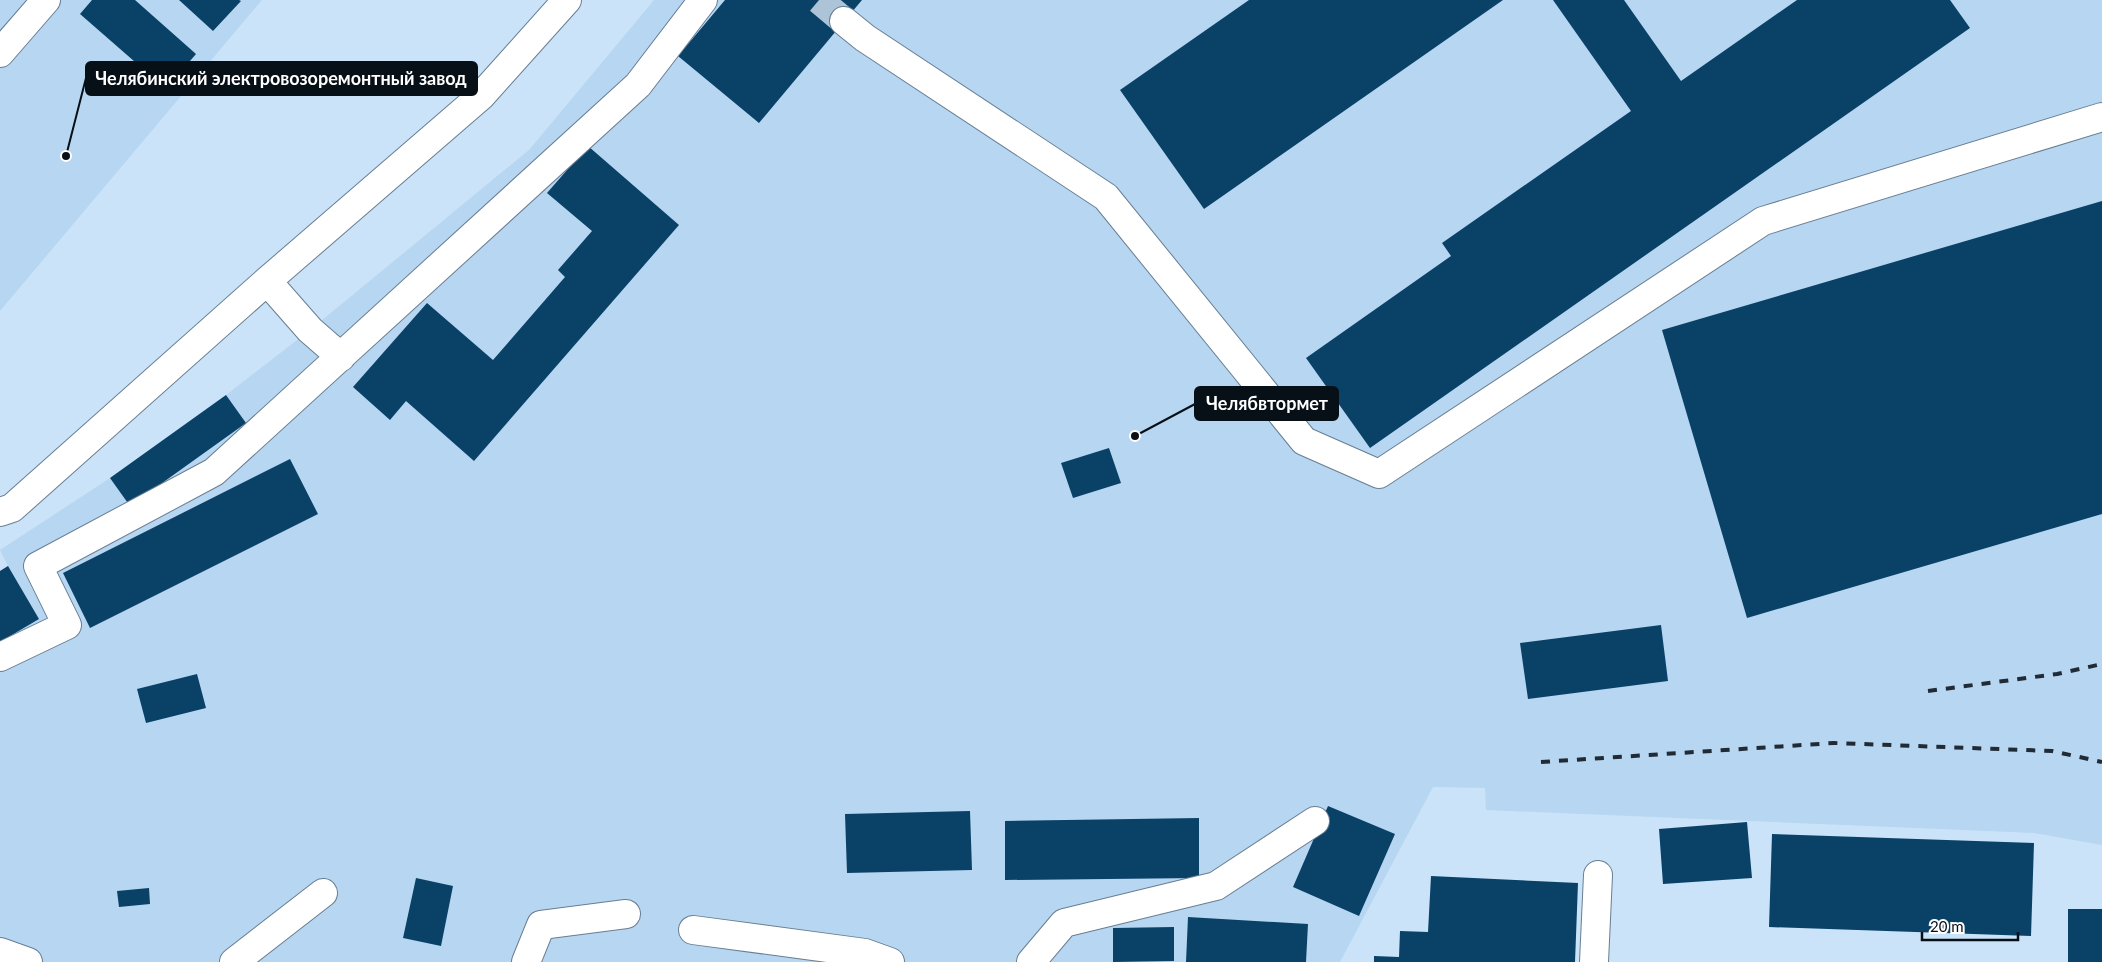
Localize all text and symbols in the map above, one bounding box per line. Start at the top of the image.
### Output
callout: Челябинский электровозоремонтный завод [86,62,477,95]
text: Челябинский электровозоремонтный завод [95,67,467,89]
callout: Челябвтормет [1195,387,1338,420]
text: Челябвтормет [1206,392,1329,414]
scale bar [1922,910,2018,942]
text: 20 m [1930,917,1964,935]

